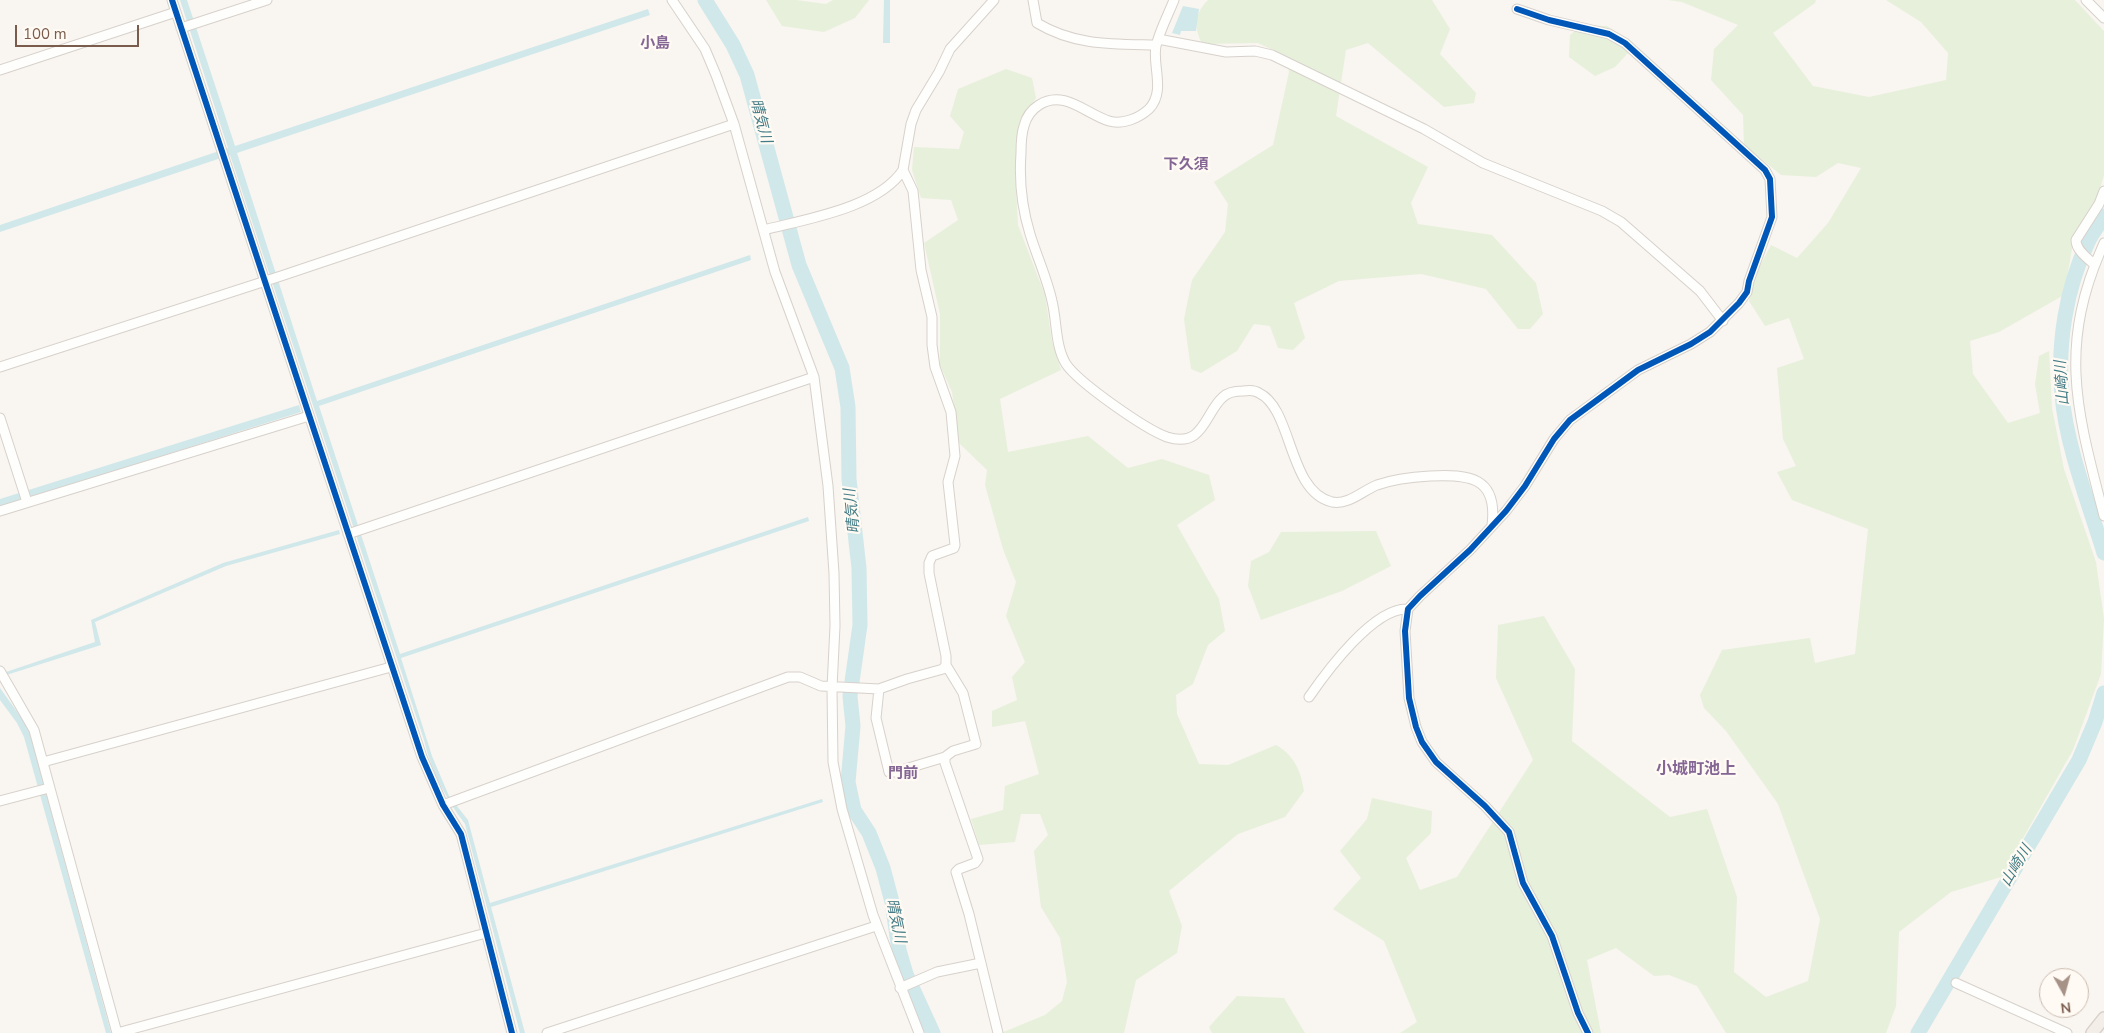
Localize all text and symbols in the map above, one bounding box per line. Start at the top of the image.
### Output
scale bar [18,15,141,47]
text: 100 m [23,24,67,44]
district label: 小島 [640,35,670,53]
water label: 晴気川 [745,97,775,145]
district label: 下久須 [1164,156,1208,174]
water label: 山崎川 [2052,360,2074,406]
water label: 晴気川 [842,488,864,534]
district label: 小城町池上 [1656,760,1736,780]
district label: 門前 [888,765,918,783]
water label: 山崎川 [1998,842,2036,890]
water label: 晴気川 [882,897,908,945]
north arrow [2039,968,2089,1018]
text: N [2059,997,2072,1017]

